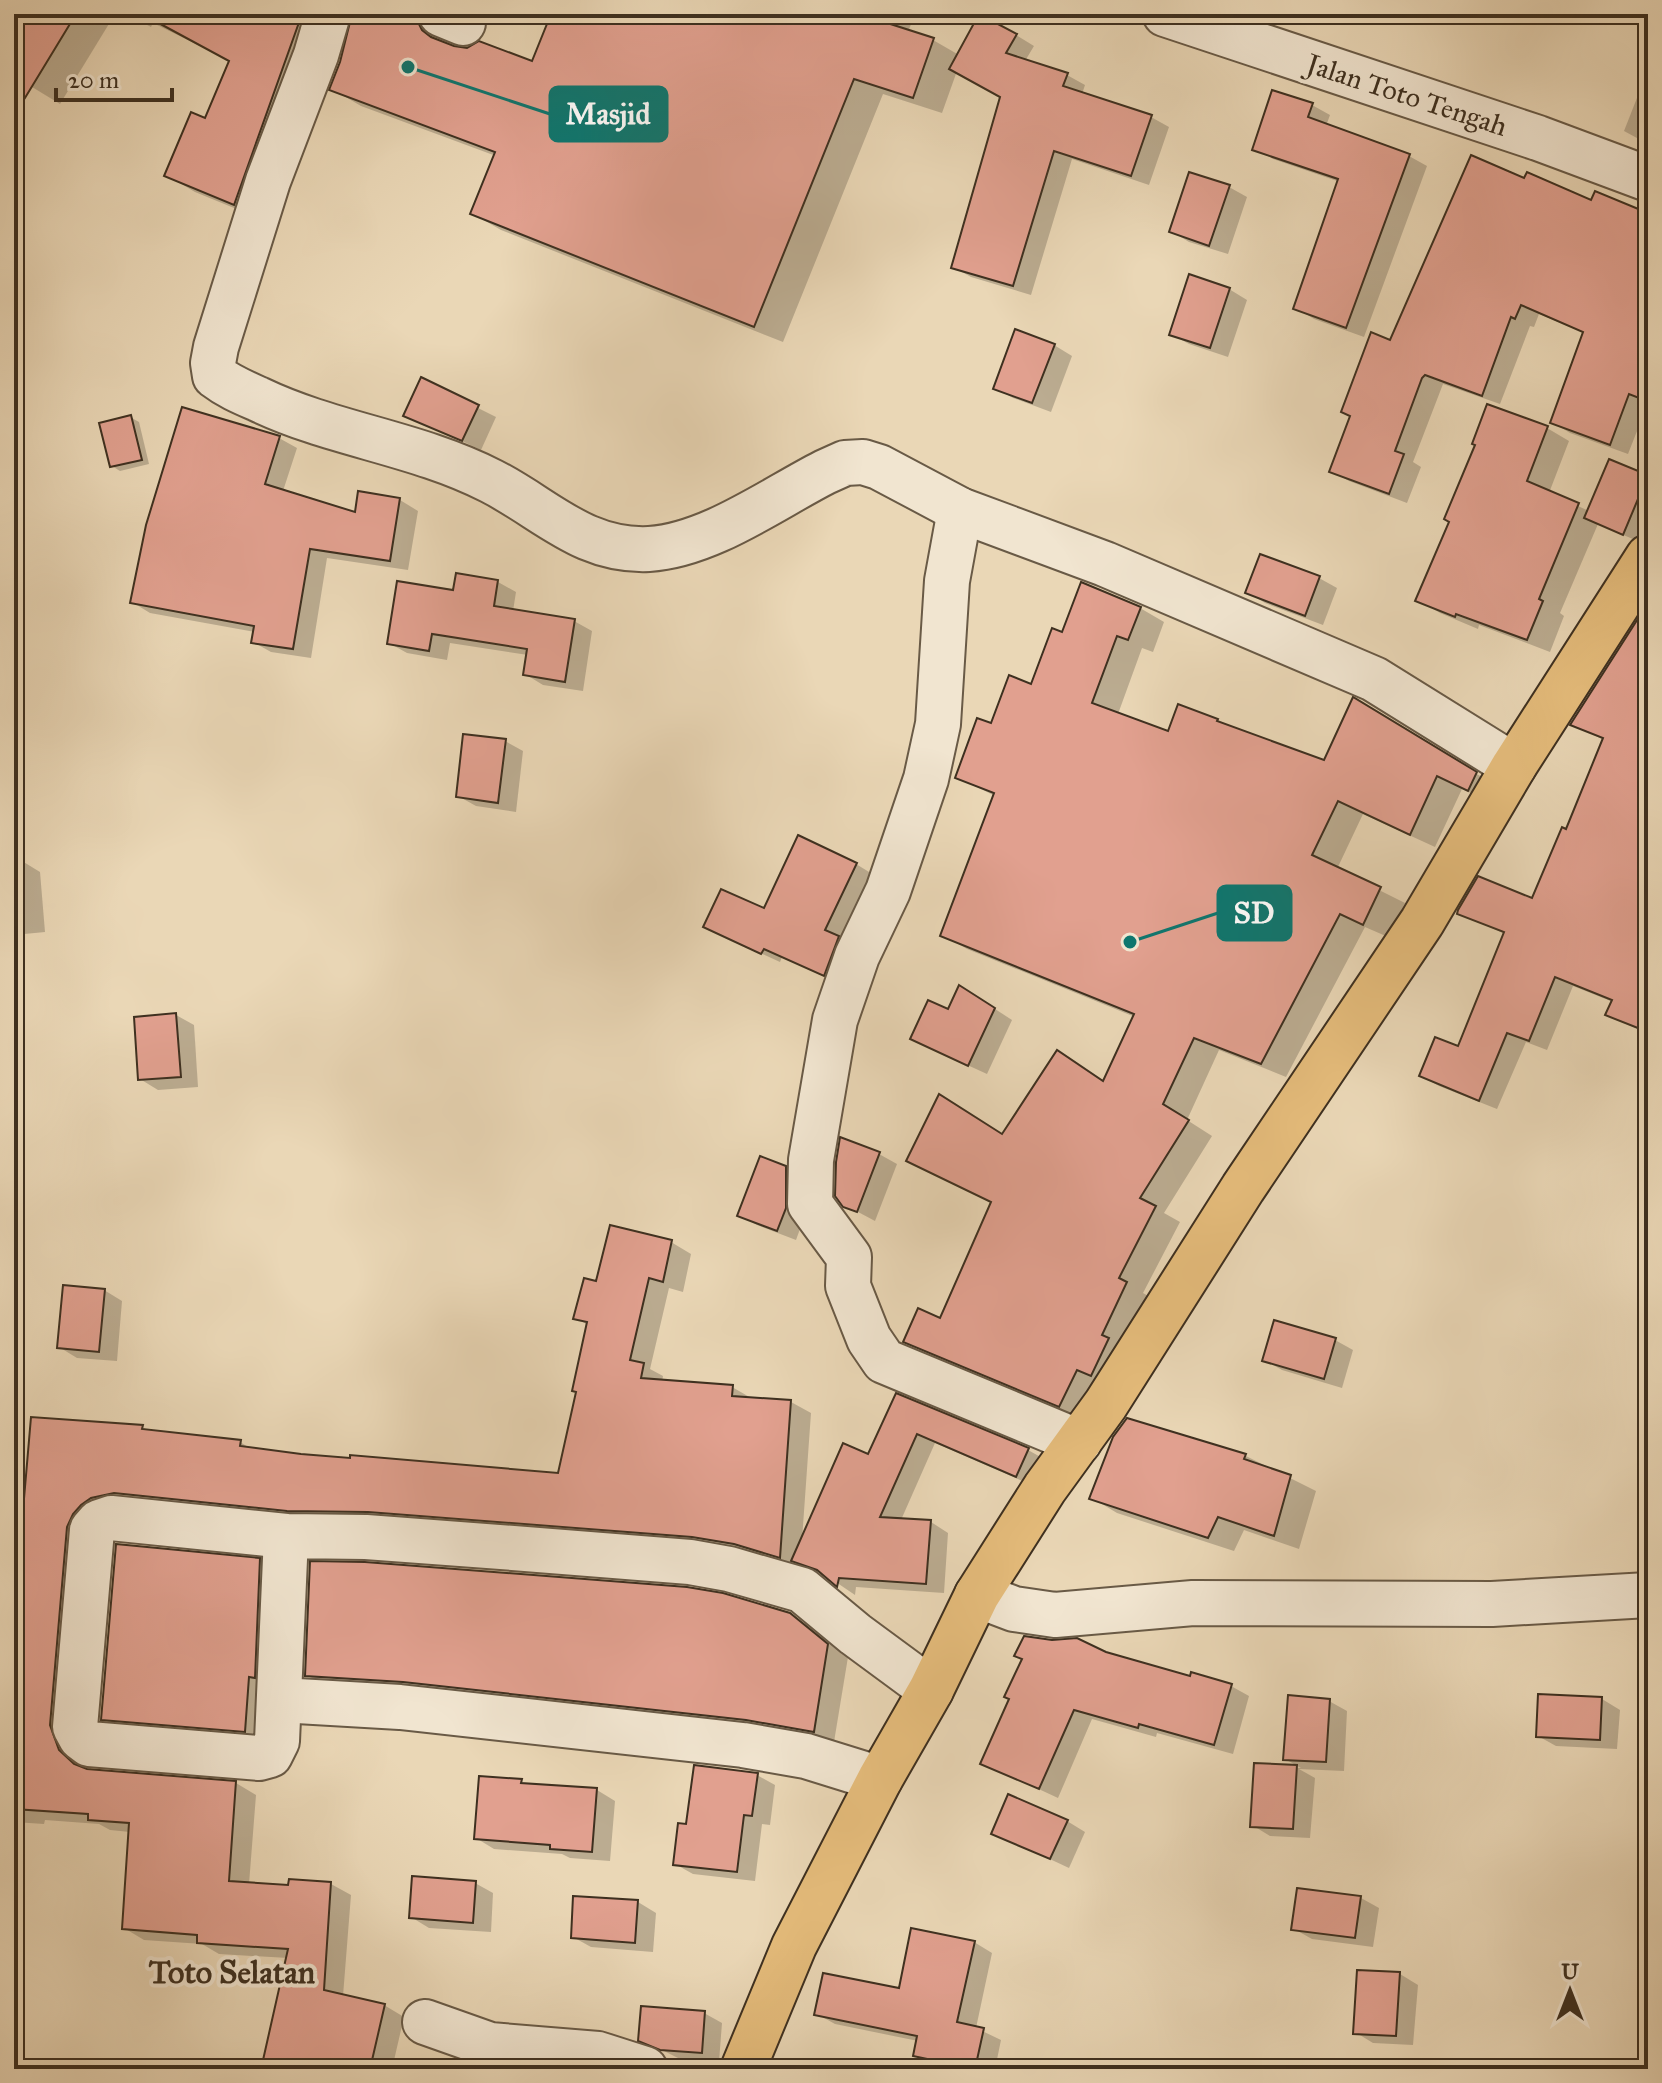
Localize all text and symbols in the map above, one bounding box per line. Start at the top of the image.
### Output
street label: Jalan Toto Tengah [1300,45,1512,144]
scale bar [56,52,172,102]
text: 20 m [68,65,119,95]
callout: Masjid [550,87,667,141]
text: Masjid [565,96,651,132]
callout: SD [1218,886,1291,940]
text: SD [1234,895,1274,931]
north arrow [1530,1951,1610,2031]
district label: Toto Selatan [149,1953,316,1992]
text: U [1561,1958,1579,1985]

